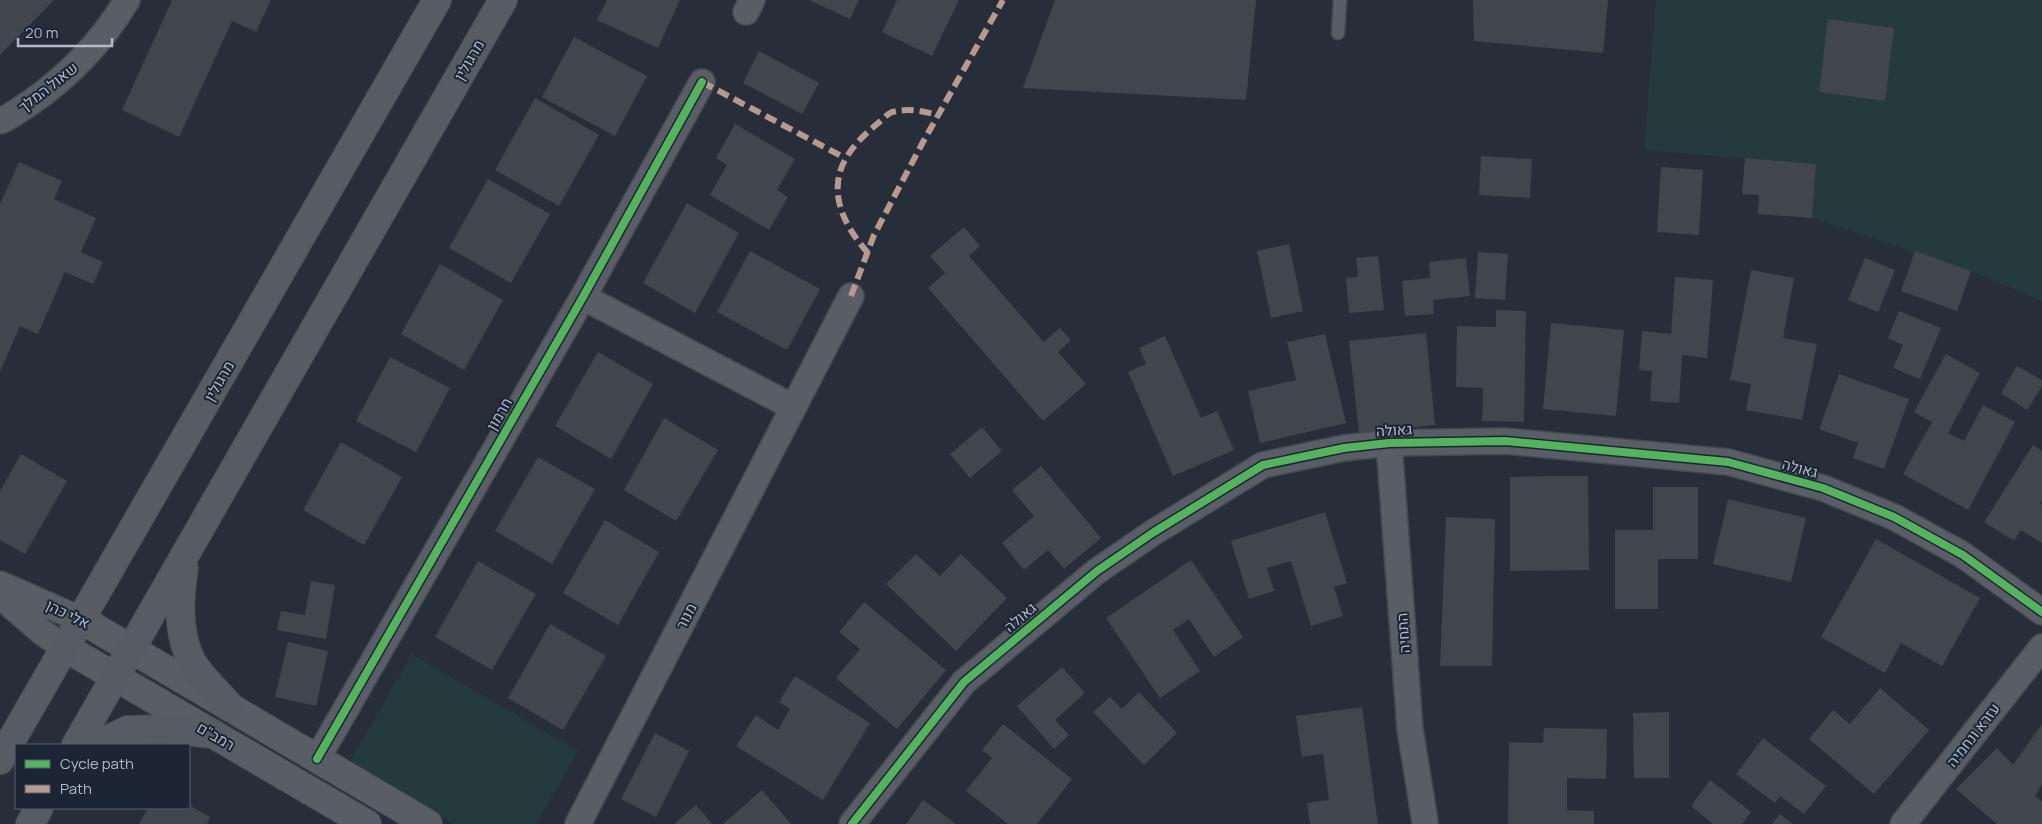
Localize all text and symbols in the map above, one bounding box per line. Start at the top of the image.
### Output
scale bar [18,15,111,47]
text: 20 m [25,22,58,43]
street label: מרגולין [449,36,489,84]
street label: שאול המלך [14,57,82,117]
street label: מרגולין [199,357,239,405]
street label: חרמון [481,394,517,434]
street label: גאולה [1375,419,1413,441]
street label: גאולה [1780,453,1820,483]
street label: אלי כהן [43,594,93,634]
street label: גאולה [999,597,1041,637]
street label: מנור [671,599,701,633]
street label: התחיה [1391,612,1415,654]
street label: עזרא ונחמיה [1941,699,2005,771]
street label: רמב"ם [193,717,239,755]
legend [15,744,190,809]
text: Cycle path [60,753,134,774]
text: Path [60,778,92,799]

